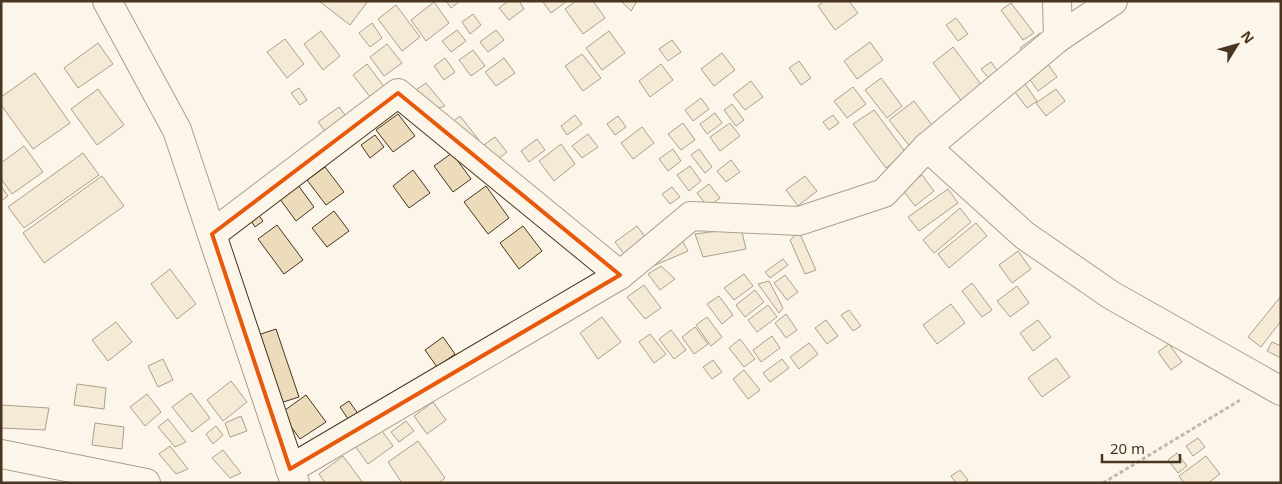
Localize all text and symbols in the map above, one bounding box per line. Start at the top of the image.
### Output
north arrow [1212,20,1262,70]
text: N [1237,27,1259,47]
scale bar [1102,432,1180,464]
text: 20 m [1110,438,1145,458]

